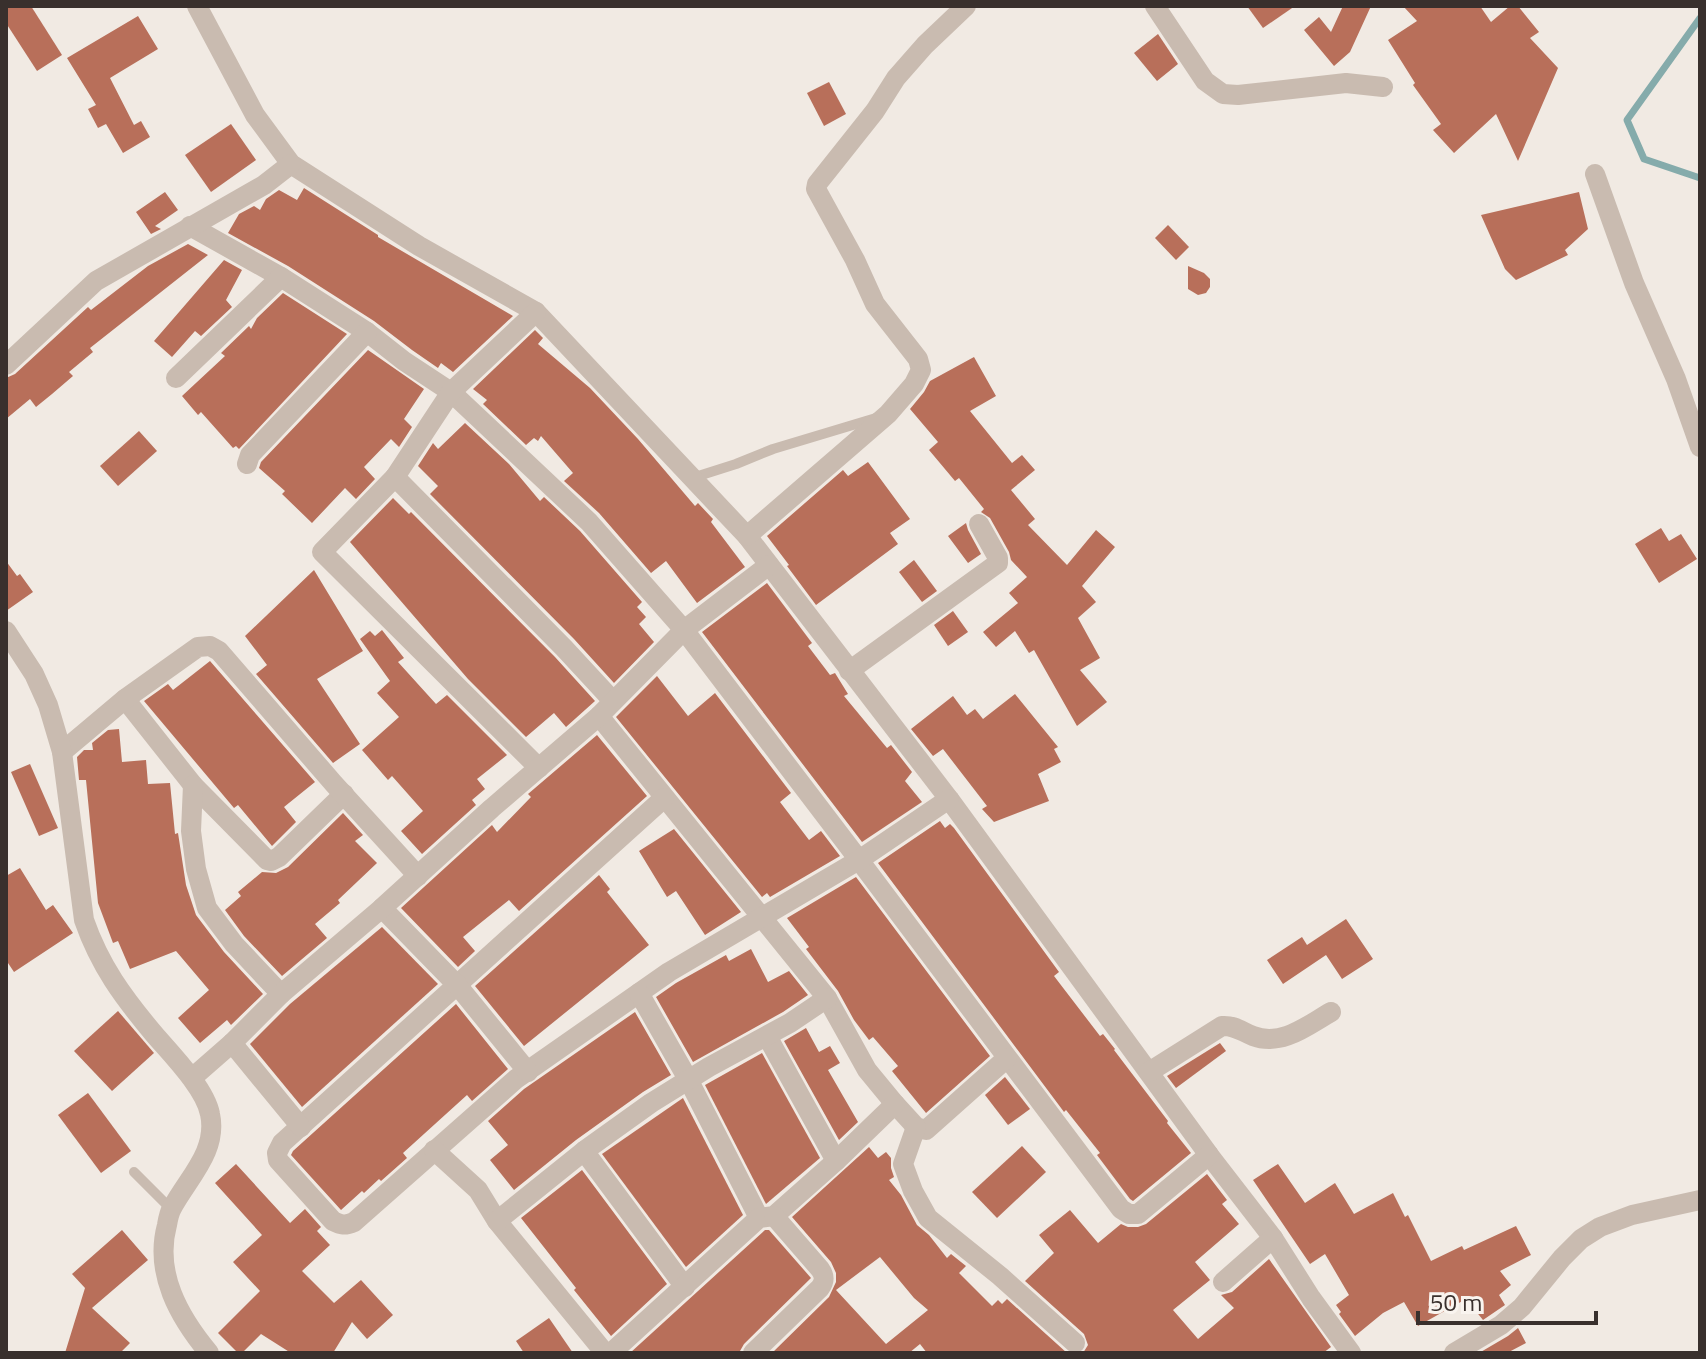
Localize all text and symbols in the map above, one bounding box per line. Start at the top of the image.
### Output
scale bar [1418,1275,1596,1325]
text: 50 m [1430,1284,1482,1320]

